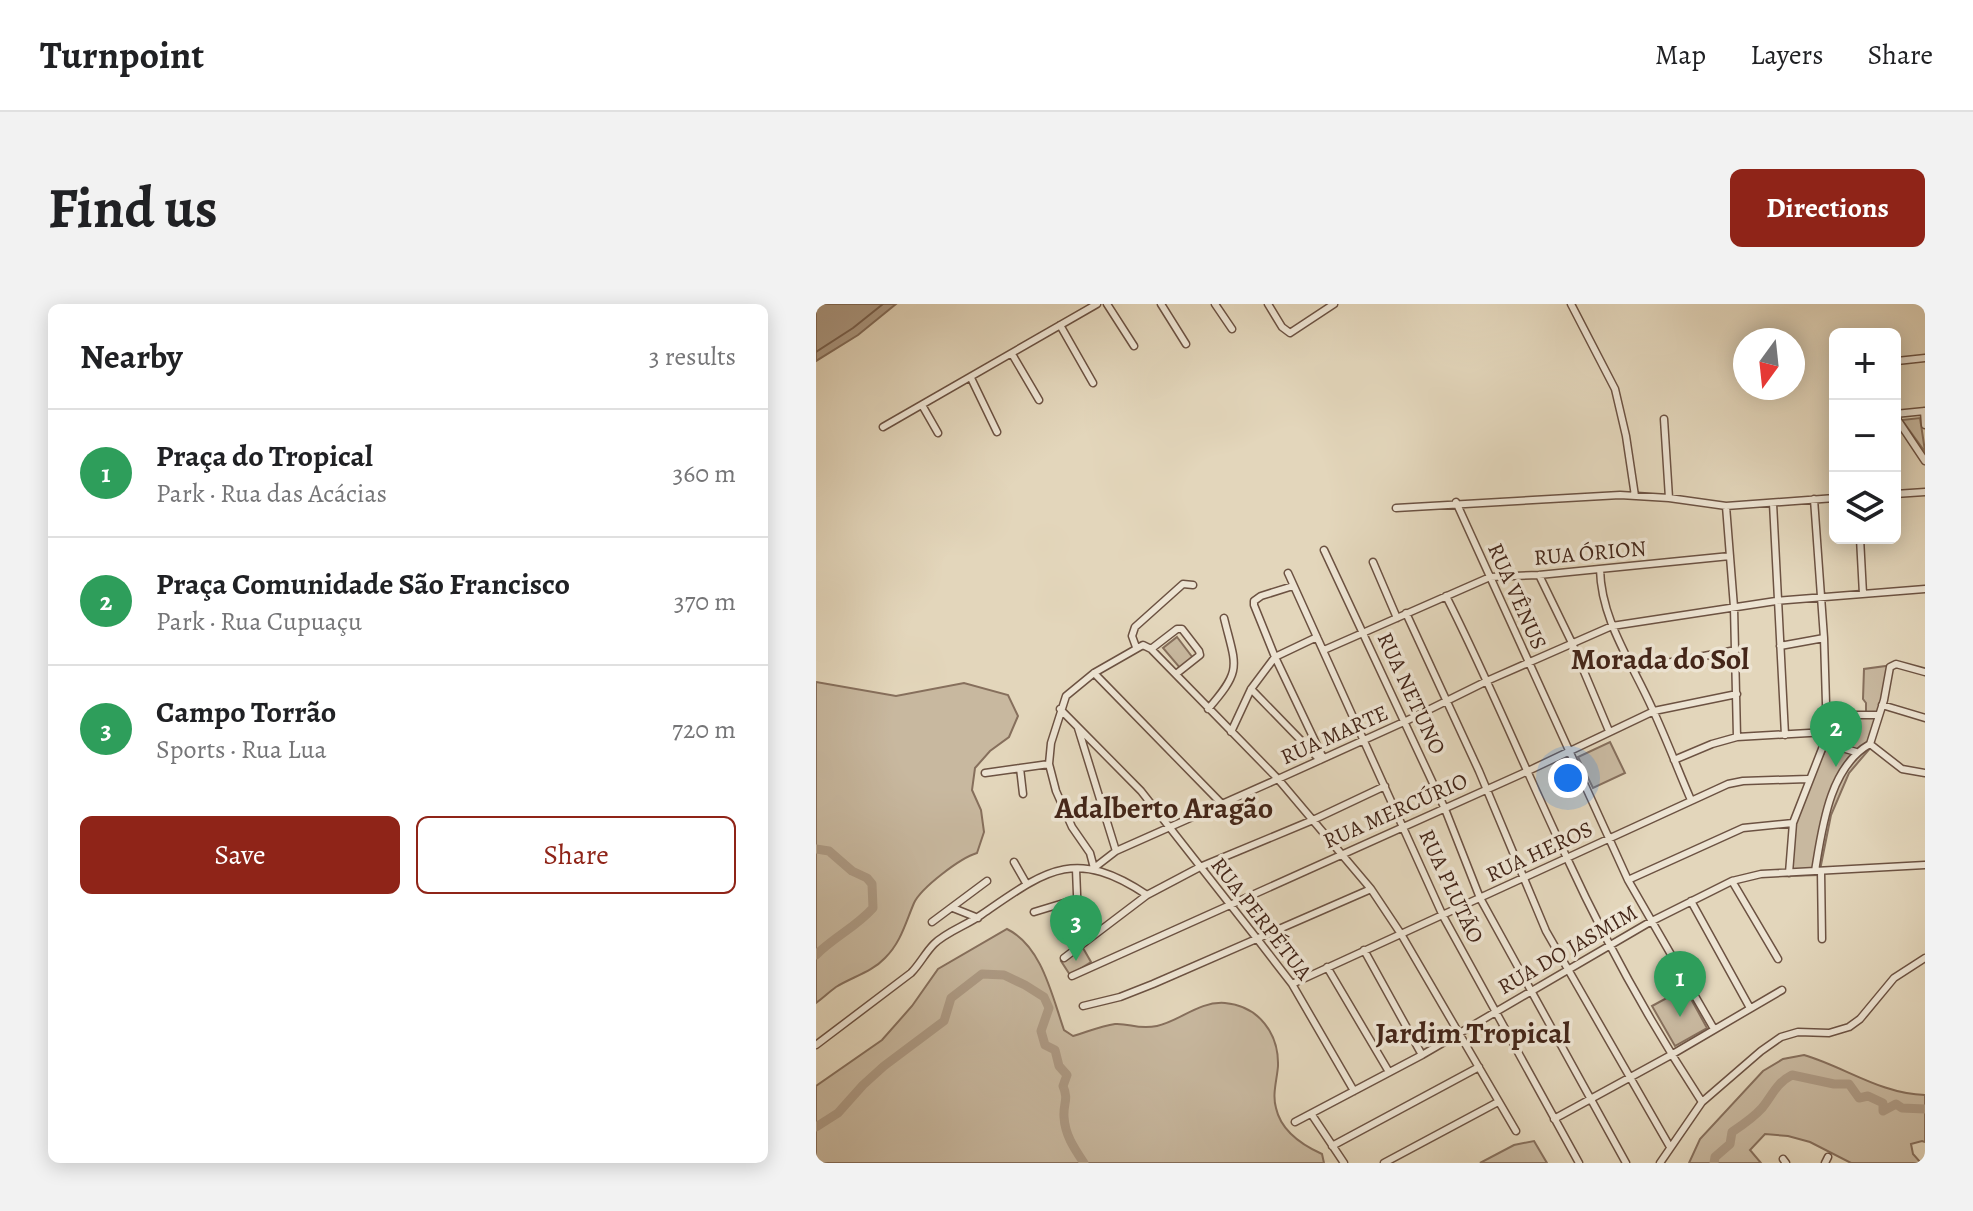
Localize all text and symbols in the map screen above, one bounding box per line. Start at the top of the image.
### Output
text: Turnpoint [40,29,204,81]
text: Map [1655,36,1706,74]
text: Layers [1750,36,1823,74]
text: Share [1867,36,1933,74]
button: Directions [1730,169,1925,247]
text: Find us [48,170,218,246]
north arrow [1733,328,1805,400]
map controls [1829,328,1901,544]
button: + [1829,328,1901,400]
text: Nearby [80,333,183,380]
text: 3 results [649,339,736,374]
button: − [1829,400,1901,472]
text: Praça do Tropical [156,436,373,476]
text: 1 [101,456,111,491]
text: 360 m [673,456,736,491]
button: layers [1829,472,1901,544]
text: Park · Rua das Acácias [156,476,387,511]
street label: RUA ÓRION [1533,533,1648,573]
street label: RUA VÊNUS [1480,538,1554,655]
text: Praça Comunidade São Francisco [156,564,570,604]
text: 2 [100,584,112,619]
text: 370 m [674,584,736,619]
text: Park · Rua Cupuaçu [156,604,362,639]
street label: RUA NETUNO [1370,627,1453,760]
district label: Morada do Sol [1571,639,1749,679]
text: Campo Torrão [156,692,336,732]
street label: RUA MARTE [1276,698,1393,772]
pin: 2 [1810,701,1862,767]
text: 3 [100,712,112,747]
text: 720 m [672,712,736,747]
text: Sports · Rua Lua [156,732,327,767]
your location [1548,758,1588,798]
street label: RUA MERCÚRIO [1318,766,1472,856]
district label: Adalberto Aragão [1054,788,1273,828]
street label: RUA HEROS [1481,814,1598,890]
button: Save [80,816,400,894]
button: Share [416,816,736,894]
street label: RUA PLUTÃO [1412,825,1491,948]
street label: RUA PERPÉTUA [1204,851,1319,987]
pin: 3 [1050,895,1102,961]
street label: RUA DO JASMIM [1492,898,1643,1002]
pin: 1 [1654,951,1706,1017]
district label: Jardim Tropical [1375,1013,1571,1053]

